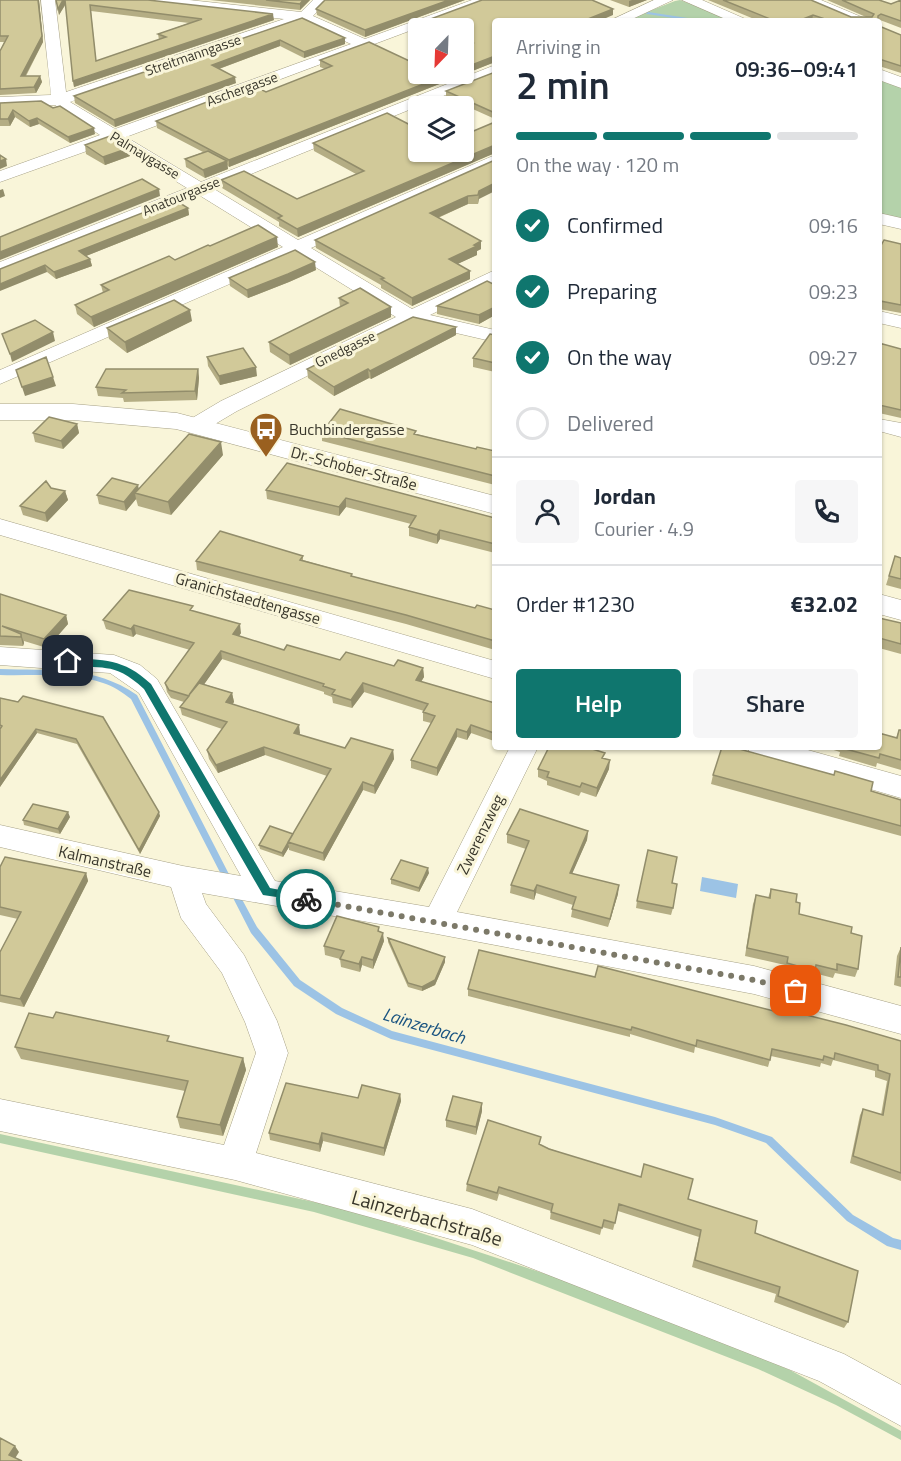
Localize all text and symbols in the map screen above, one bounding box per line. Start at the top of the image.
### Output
north arrow [408,18,474,84]
map controls [408,18,474,162]
street label: Streitmanngasse [142,28,244,81]
text: Arriving in [516,31,601,62]
text: 09:36–09:41 [735,52,858,86]
text: 2 min [516,55,610,114]
street label: Aschergasse [203,66,280,111]
button: layers [408,96,474,162]
street label: Palmaygasse [106,125,184,184]
text: On the way · 120 m [516,149,679,180]
street label: Anatourgasse [139,171,223,221]
text: Confirmed [567,208,663,242]
icon: check [516,209,549,242]
text: 09:16 [809,210,858,241]
text: Preparing [567,274,657,308]
icon: check [516,275,549,308]
text: 09:23 [809,276,858,307]
street label: Gnedgasse [311,325,379,372]
text: On the way [567,340,672,374]
icon: check [516,341,549,374]
text: 09:27 [809,342,858,373]
text: Delivered [567,406,654,440]
bus stop icon: Buchbindergasse [248,411,284,458]
place label: Buchbindergasse [289,417,405,441]
street label: Dr.-Schober-Straße [288,440,420,496]
text: Jordan [594,479,656,513]
button: person [516,480,579,543]
button: phone [795,480,858,543]
text: Courier · 4.9 [594,513,694,544]
street label: Granichstaedtengasse [173,566,323,630]
text: Order #1230 [516,587,635,621]
text: €32.02 [791,587,858,621]
pin [42,635,93,686]
icon: home [51,644,84,677]
button: Help [516,669,681,738]
button: Share [693,669,858,738]
street label: Zwerenzweg [450,790,510,878]
street label: Kalmanstraße [56,839,154,883]
courier [276,869,336,929]
icon: bike [290,883,323,916]
pin [770,965,821,1016]
icon: bag [779,974,812,1007]
water label: Lainzerbach [380,1000,470,1051]
street label: Lainzerbachstraße [348,1181,506,1254]

